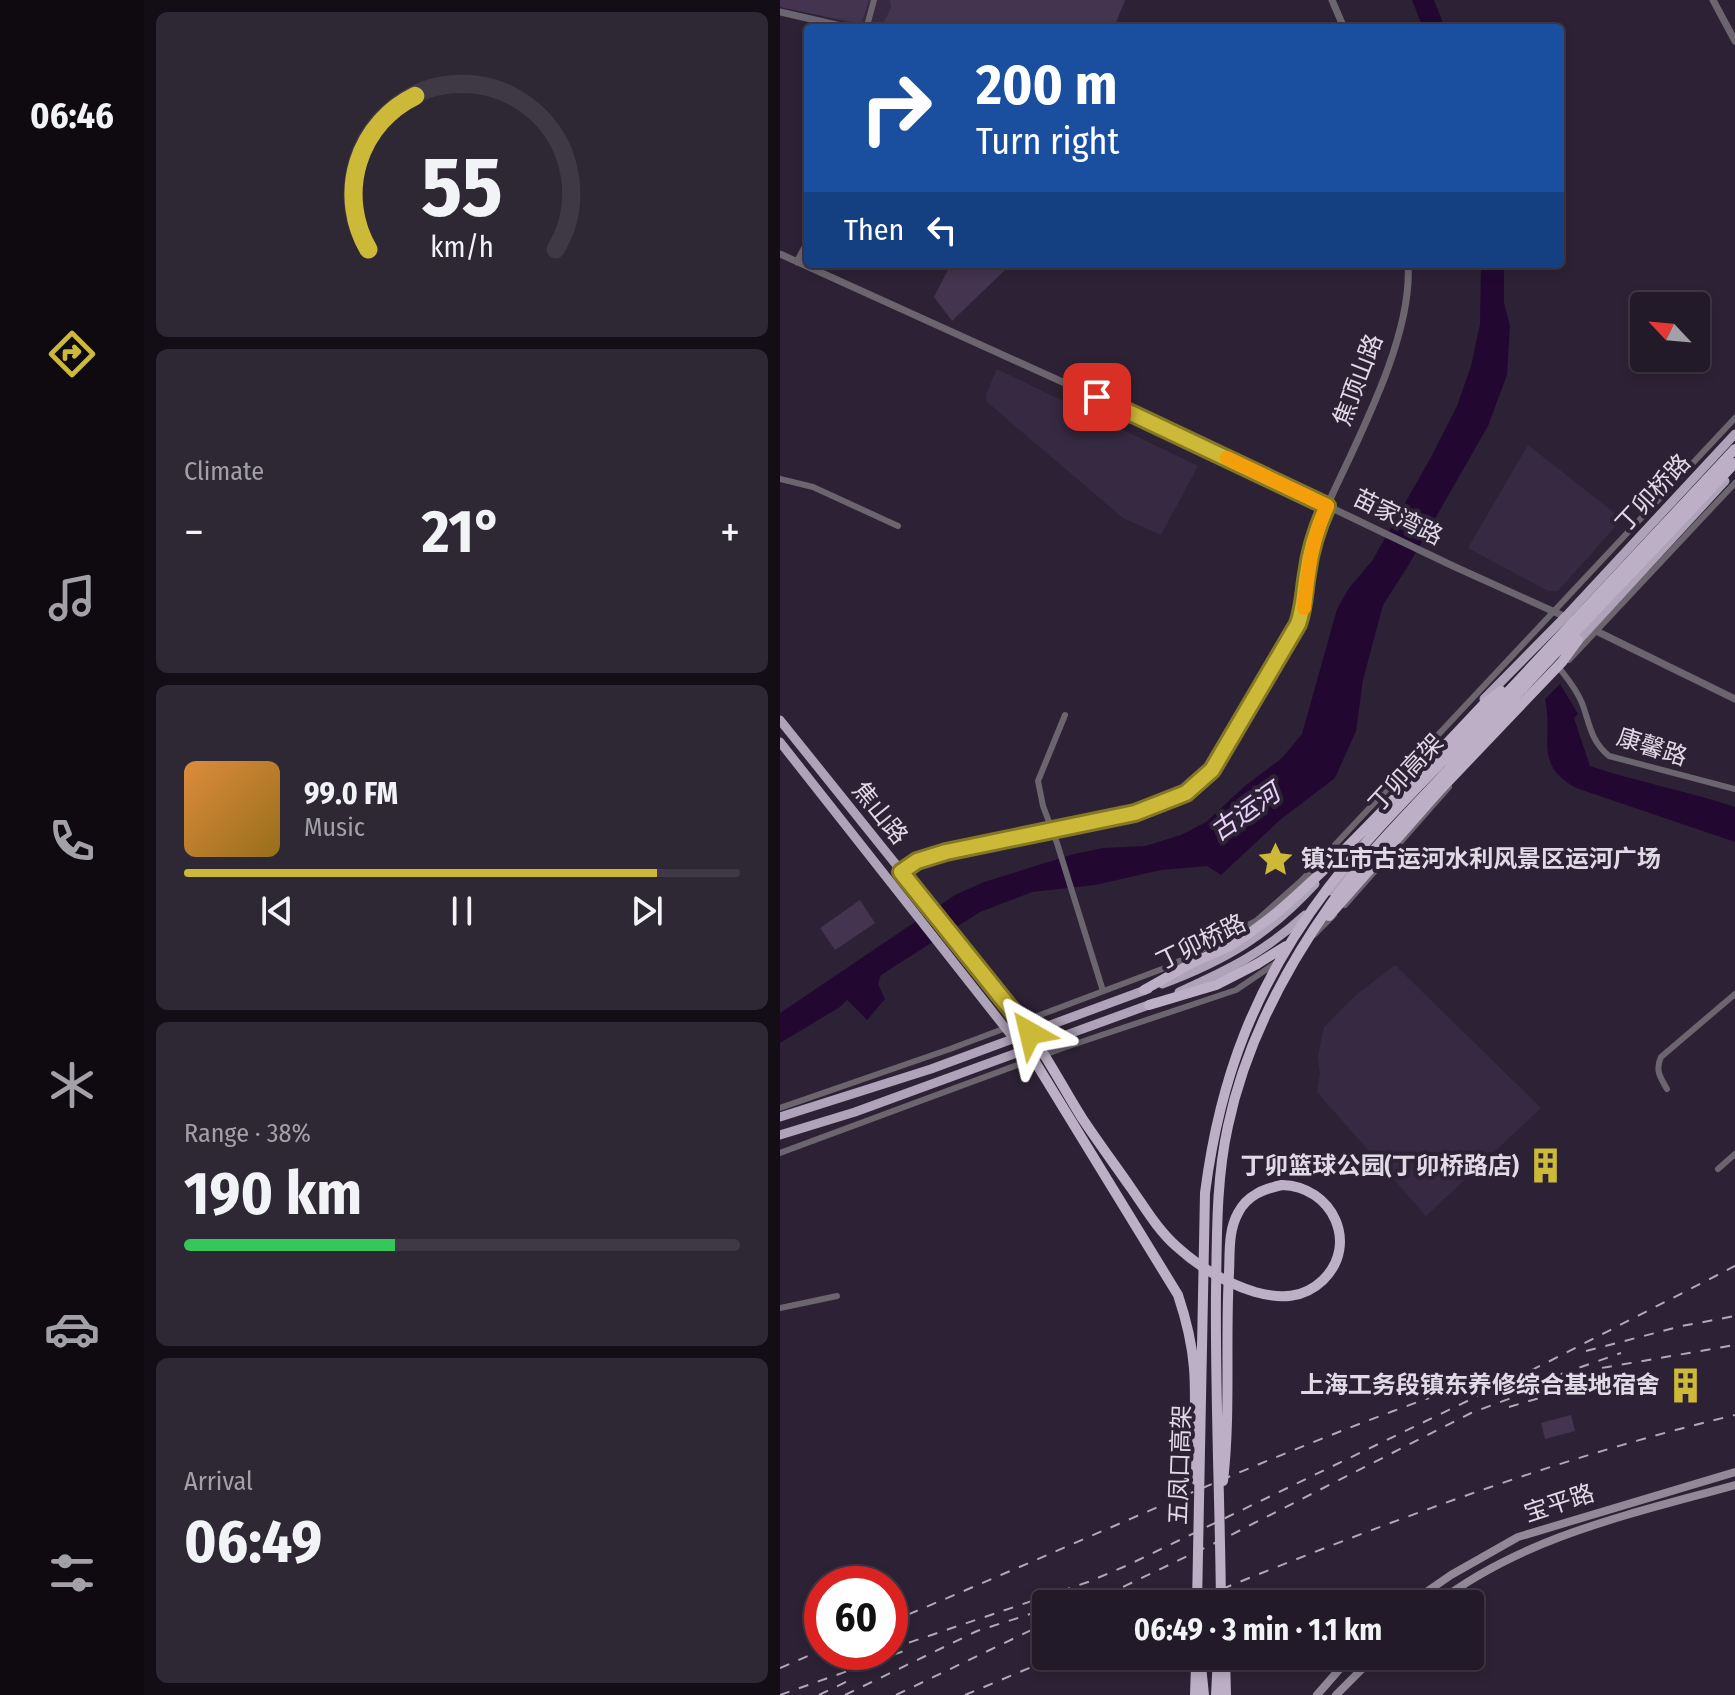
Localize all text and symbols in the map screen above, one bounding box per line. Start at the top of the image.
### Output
text: 200 m [976,52,1117,119]
icon: right [844,56,948,160]
text: 06:46 [30,94,114,138]
text: Turn right [976,120,1119,164]
text: 55 [421,138,503,238]
icon: left [920,208,964,252]
text: Then [844,212,904,248]
text: km/h [430,230,494,265]
north arrow [1630,292,1710,372]
map controls [1630,292,1710,372]
icon: directions [44,326,100,382]
street label: 焦顶山路 [1328,330,1388,430]
pin [1063,363,1131,431]
icon: arrive [1075,375,1119,419]
street label: 丁卯桥路 [1610,448,1696,538]
text: Climate [184,456,264,487]
street label: 苗家湾路 [1349,483,1447,551]
text: 21° [422,496,502,568]
text: − [184,506,204,559]
text: + [720,506,740,559]
icon: music [44,570,100,626]
street label: 康馨路 [1613,723,1691,771]
street label: 丁卯高架 [1363,728,1449,818]
water label: 古运河 [1204,774,1290,847]
text: 99.0 FM [304,776,398,812]
street label: 焦山路 [846,776,914,850]
text: Music [304,812,365,843]
icon: phone [44,813,100,869]
place icon: 镇江市古运河水利风景区运河广场 [1256,840,1294,878]
place label: 镇江市古运河水利风景区运河广场 [1301,845,1661,873]
icon: previous [255,889,299,933]
icon: pause [440,889,484,933]
icon: next [625,889,669,933]
street label: 丁卯桥路 [1152,908,1250,976]
position arrow [988,991,1072,1075]
icon: climate [44,1057,100,1113]
text: Range · 38% [184,1118,311,1149]
building icon: 丁卯篮球公园(丁卯桥路店) [1526,1147,1564,1185]
place label: 丁卯篮球公园(丁卯桥路店) [1241,1152,1519,1180]
text: 190 km [184,1158,362,1230]
icon: car [44,1301,100,1357]
building icon: 上海工务段镇东养修综合基地宿舍 [1667,1366,1705,1404]
place label: 上海工务段镇东养修综合基地宿舍 [1300,1371,1660,1399]
street label: 五凤口高架 [1164,1405,1196,1525]
text: Arrival [184,1466,253,1497]
street label: 宝平路 [1520,1479,1598,1527]
text: 06:49 [184,1506,322,1578]
icon: filters [44,1545,100,1601]
speed limit sign: 60 [804,1566,908,1670]
text: 06:49 · 3 min · 1.1 km [1134,1612,1382,1648]

